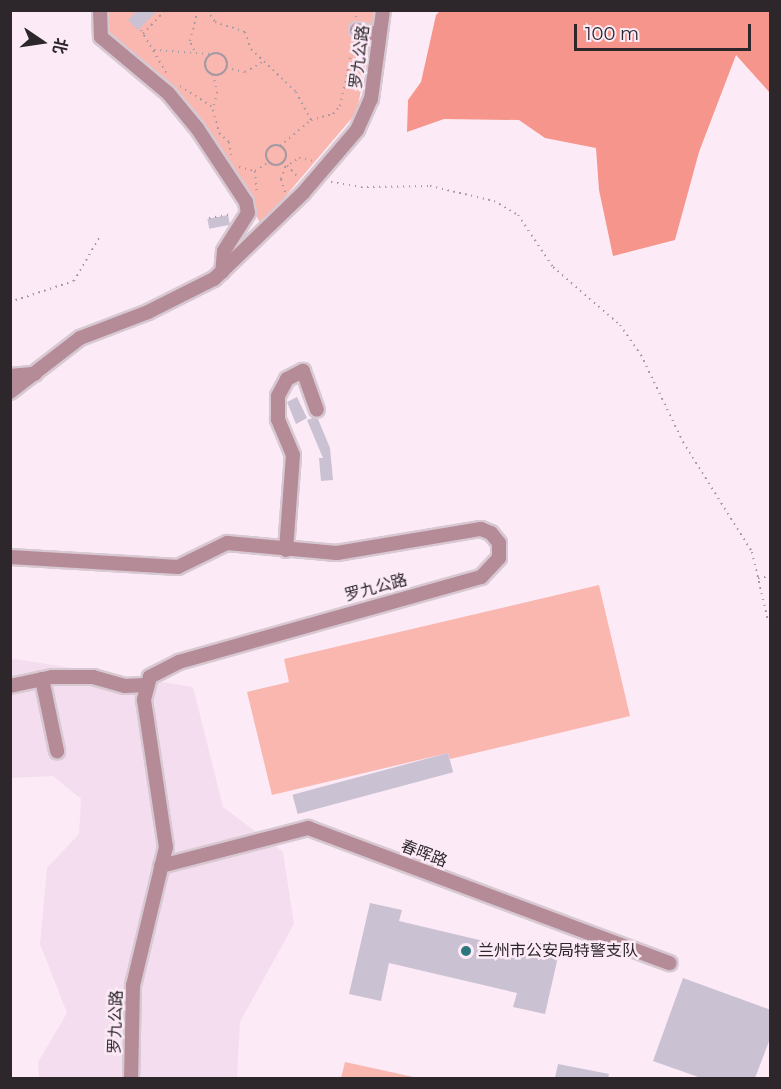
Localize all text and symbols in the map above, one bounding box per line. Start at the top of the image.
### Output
north arrow [12,12,72,72]
scale bar [577,12,754,50]
text: 100 m [585,23,639,45]
street label: 罗九公路 [347,24,373,90]
text: 北 [49,36,71,56]
street label: 罗九公路 [343,570,409,606]
street label: 春晖路 [398,836,450,872]
place label: 兰州市公安局特警支队 [478,941,638,961]
marker: 兰州市公安局特警支队 [459,944,473,958]
street label: 罗九公路 [105,990,127,1054]

